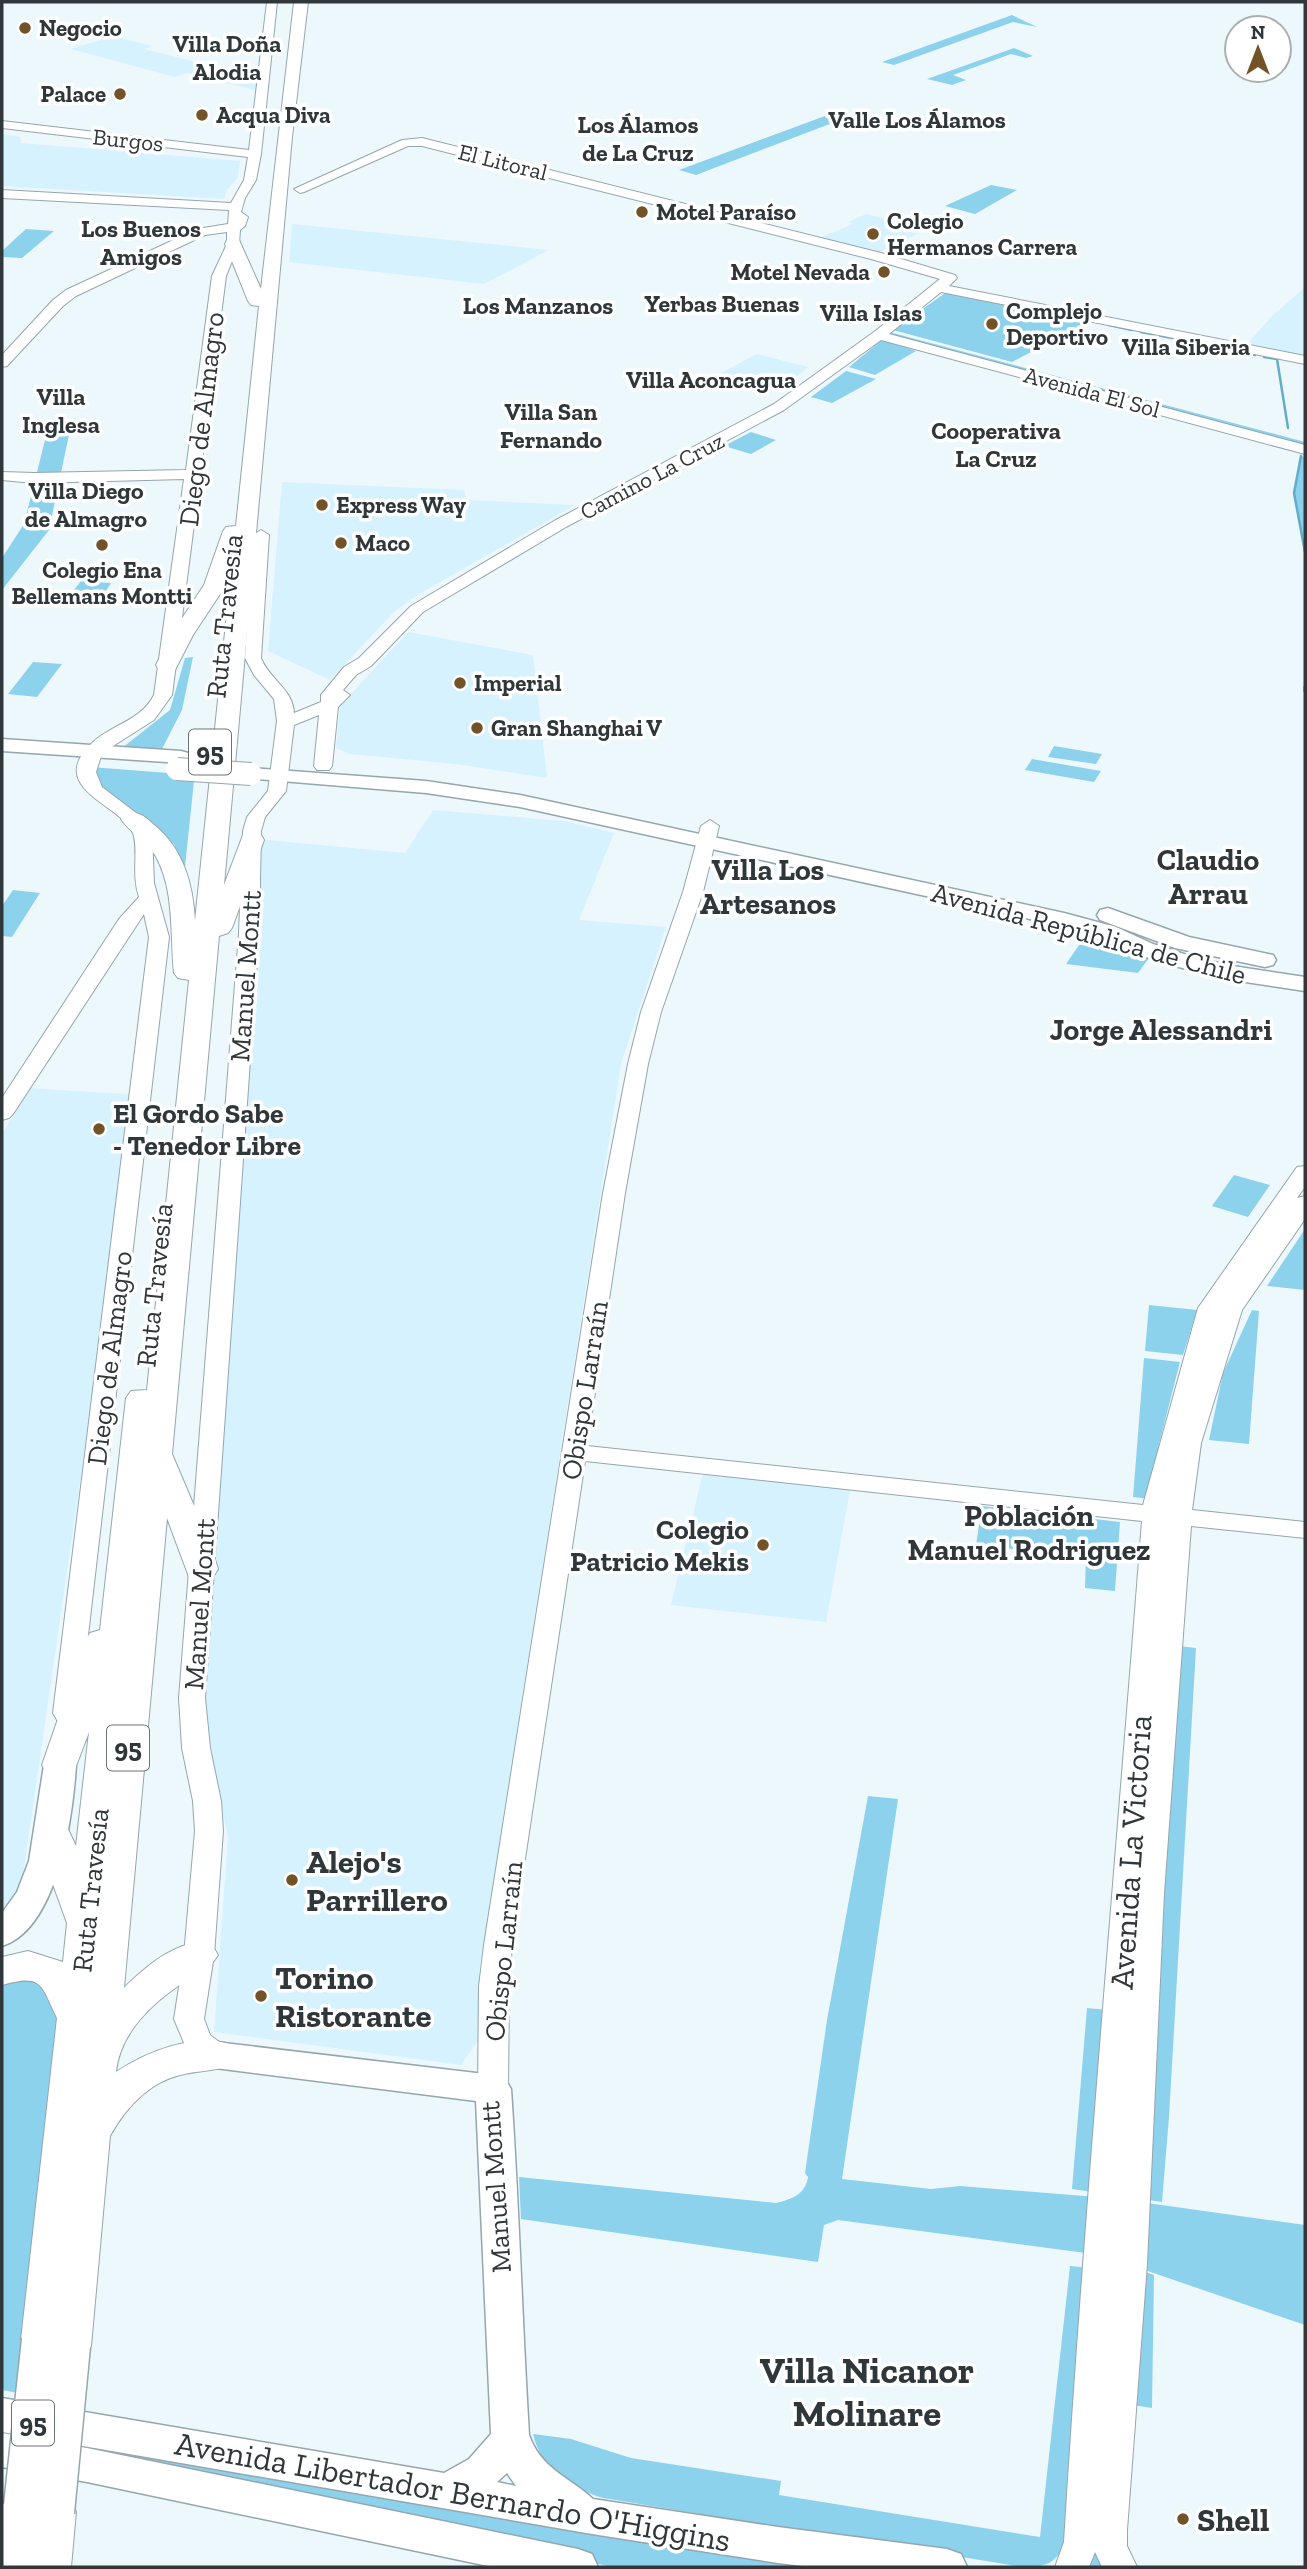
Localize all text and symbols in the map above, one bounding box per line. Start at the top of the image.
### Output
place label: Negocio [39,14,122,42]
north arrow [1223,14,1293,84]
marker: Negocio [17,20,33,36]
text: N [1251,21,1265,44]
district label: Villa Doña Alodia [173,29,281,86]
place label: Palace [41,80,106,108]
marker: Palace [112,86,128,102]
place label: Acqua Diva [216,101,331,129]
district label: Valle Los Álamos [828,105,1006,134]
marker: Acqua Diva [194,107,210,123]
district label: Los Álamos de La Cruz [578,110,698,167]
street label: Burgos [91,122,165,158]
street label: El Litoral [455,137,551,187]
place label: Motel Paraíso [656,198,796,226]
marker: Motel Paraíso [634,204,650,220]
place label: Colegio Hermanos Carrera [887,207,1078,261]
district label: Los Buenos Amigos [81,214,201,271]
marker: Colegio Hermanos Carrera [865,226,881,242]
place label: Motel Nevada [730,258,870,286]
marker: Motel Nevada [876,264,892,280]
district label: Yerbas Buenas [645,289,799,318]
district label: Los Manzanos [463,291,613,320]
place label: Complejo Deportivo [1006,297,1108,351]
district label: Villa Islas [820,298,922,327]
street label: Diego de Almagro [172,310,231,528]
marker: Complejo Deportivo [984,316,1000,332]
district label: Villa Siberia [1122,332,1250,361]
street label: Avenida El Sol [1021,360,1163,424]
district label: Villa Aconcagua [626,365,796,394]
district label: Villa Inglesa [22,382,100,439]
district label: Villa San Fernando [500,397,603,454]
district label: Cooperativa La Cruz [931,416,1061,473]
street label: Camino La Cruz [575,426,729,526]
district label: Villa Diego de Almagro [25,476,148,533]
place label: Express Way [336,491,467,519]
marker: Express Way [314,497,330,513]
place label: Maco [355,529,410,557]
street label: Ruta Travesía [199,532,250,700]
marker: Maco [333,535,349,551]
marker: Colegio Ena Bellemans Montti [94,537,110,553]
place label: Colegio Ena Bellemans Montti [11,556,193,610]
place label: Imperial [474,669,562,697]
marker: Imperial [452,675,468,691]
place label: Gran Shanghai V [491,714,662,742]
marker: Gran Shanghai V [469,720,485,736]
road number: 95 [189,730,231,774]
district label: Claudio Arrau [1157,842,1259,912]
district label: Villa Los Artesanos [700,852,836,922]
street label: Avenida República de Chile [928,876,1250,991]
street label: Manuel Montt [223,889,268,1063]
district label: Jorge Alessandri [1050,1012,1272,1048]
place label: El Gordo Sabe - Tenedor Libre [113,1097,301,1162]
marker: El Gordo Sabe - Tenedor Libre [91,1121,107,1137]
street label: Ruta Travesía [129,1201,180,1369]
street label: Diego de Almagro [80,1249,139,1467]
street label: Obispo Larraín [554,1298,615,1482]
district label: Población Manuel Rodriguez [907,1498,1151,1568]
place label: Colegio Patricio Mekis [570,1513,749,1578]
street label: Manuel Montt [177,1517,222,1691]
marker: Colegio Patricio Mekis [755,1537,771,1553]
street label: Avenida La Victoria [1101,1713,1160,1991]
road number: 95 [107,1726,149,1770]
street label: Ruta Travesía [65,1806,116,1974]
place label: Alejo's Parrillero [306,1842,448,1919]
street label: Obispo Larraín [478,1859,529,2043]
marker: Alejo's Parrillero [284,1872,300,1888]
place label: Torino Ristorante [275,1958,431,2035]
marker: Torino Ristorante [253,1988,269,2004]
street label: Manuel Montt [473,2099,518,2274]
district label: Villa Nicanor Molinare [760,2348,974,2435]
road number: 95 [12,2400,54,2446]
street label: Avenida Libertador Bernardo O'Higgins [172,2423,734,2560]
place label: Shell [1197,2500,1269,2539]
marker: Shell [1175,2511,1191,2527]

